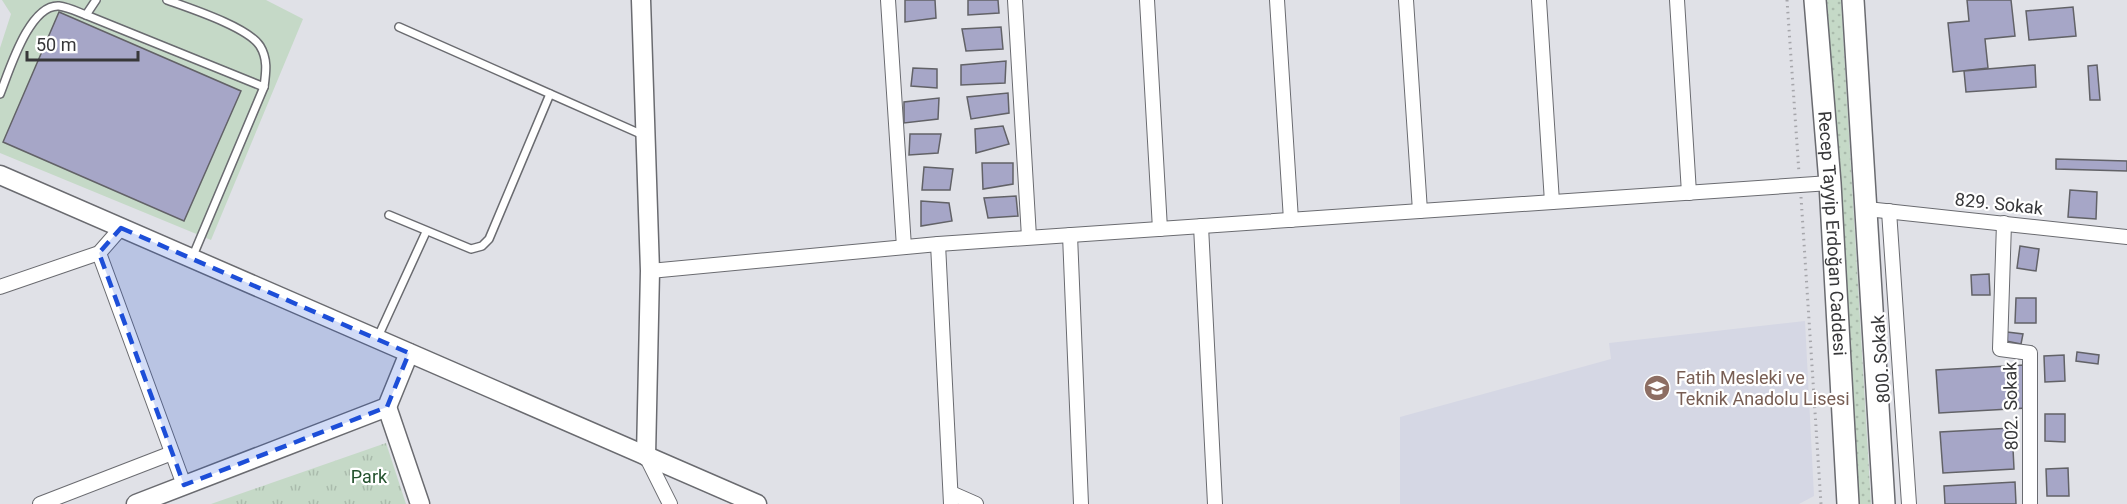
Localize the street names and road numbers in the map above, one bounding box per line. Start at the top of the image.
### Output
street label: Recep Tayyip Erdoğan Caddesi [1814,110,1851,356]
street label: 829. Sokak [1954,188,2045,219]
street label: 800. Sokak [1867,313,1894,404]
street label: 802. Sokak [1999,361,2022,450]

